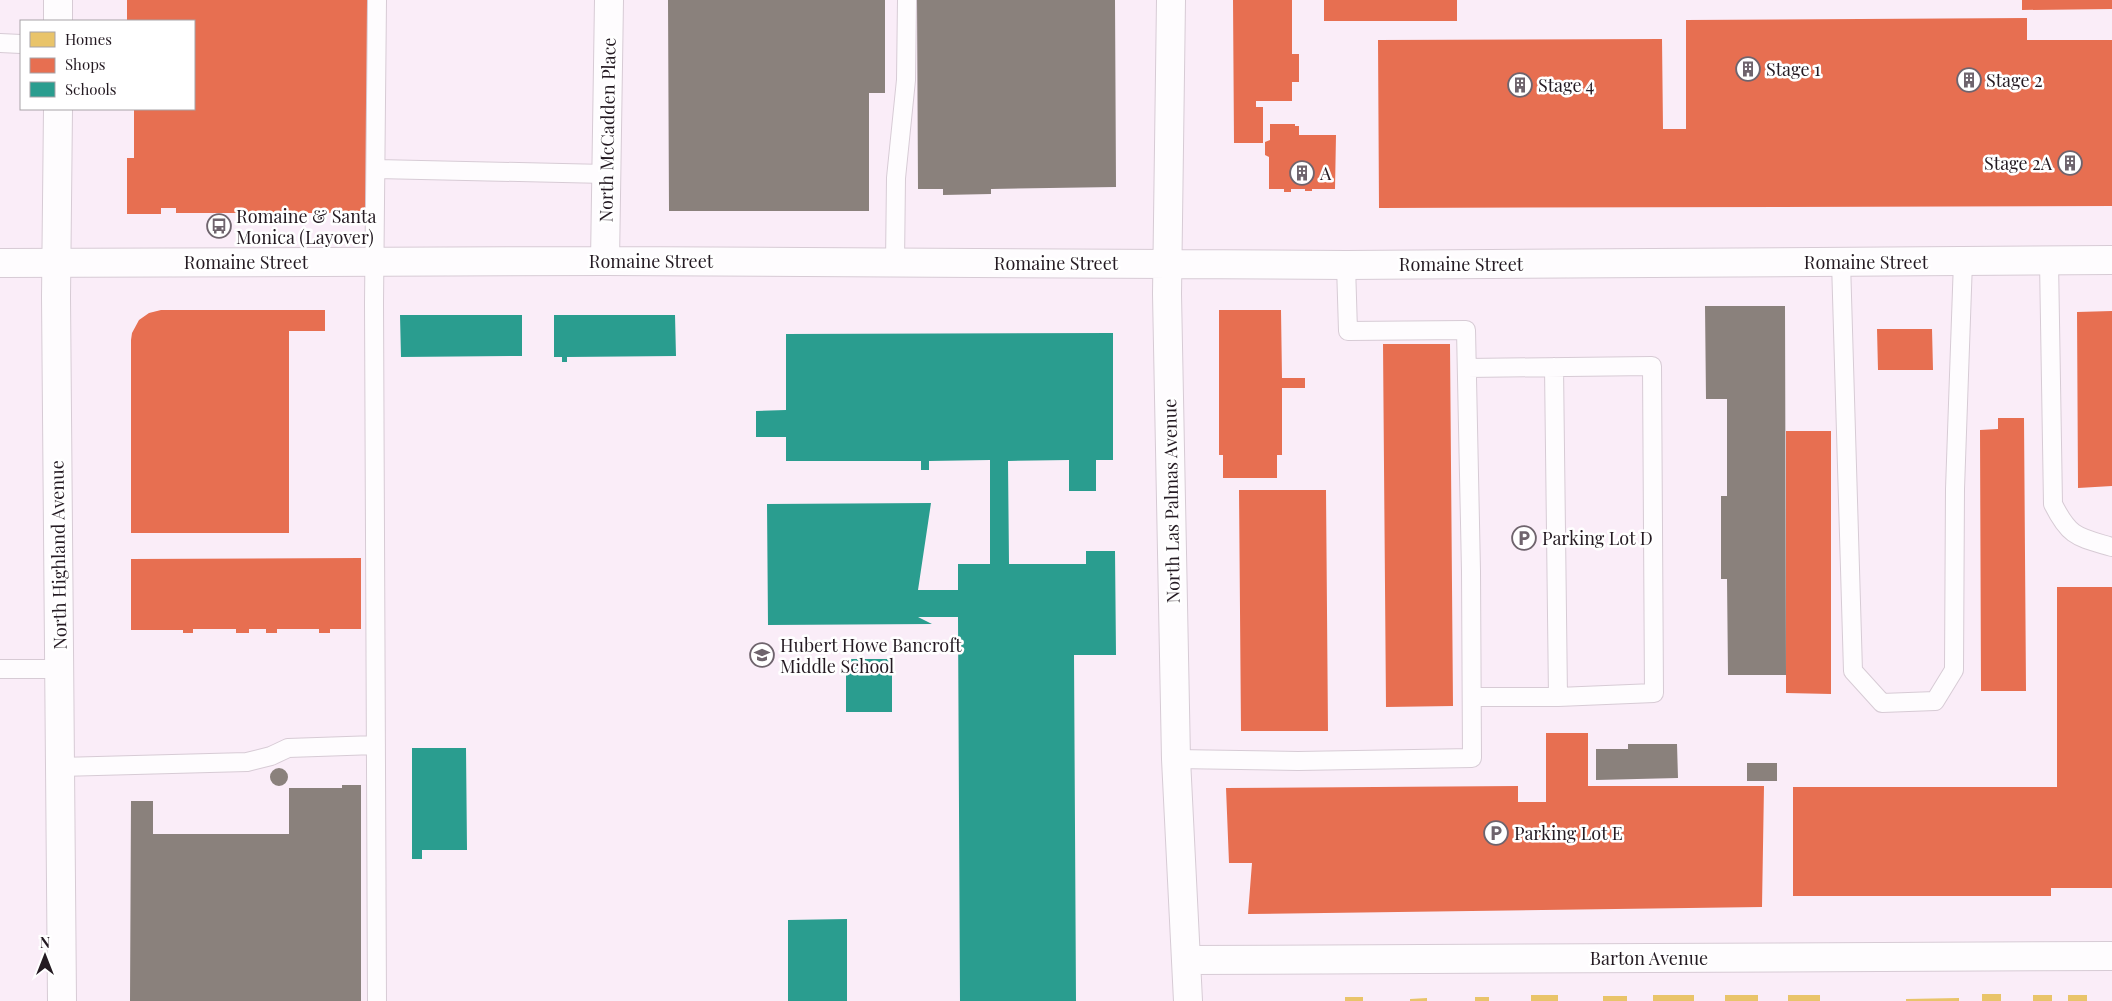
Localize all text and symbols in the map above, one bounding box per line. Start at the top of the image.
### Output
legend [20,20,195,110]
text: Homes [65,29,112,49]
street label: North McCadden Place [593,37,621,223]
text: Shops [65,54,106,74]
building icon: Stage 1 [1735,56,1761,82]
place label: Stage 1 [1766,57,1821,81]
building icon: Stage 2 [1956,67,1982,93]
place label: Stage 2 [1986,68,2043,92]
building icon: Stage 4 [1507,72,1533,98]
place label: Stage 4 [1538,73,1595,97]
text: Schools [65,79,117,99]
building icon: Stage 2A [2057,150,2083,176]
place label: Stage 2A [1984,151,2053,175]
building icon: A [1289,160,1315,186]
place label: A [1319,161,1332,185]
place label: Romaine & Santa Monica (Layover) [236,204,376,249]
bus stop icon: Romaine & Santa Monica (Layover) [206,213,232,239]
street label: Romaine Street [589,249,714,273]
street label: Romaine Street [184,250,309,274]
street label: Romaine Street [1804,250,1929,274]
street label: Romaine Street [994,251,1119,275]
street label: Romaine Street [1399,252,1524,276]
street label: North Las Palmas Avenue [1157,399,1185,603]
street label: North Highland Avenue [44,460,72,650]
parking icon: Parking Lot D [1511,525,1537,551]
place label: Parking Lot D [1542,526,1653,550]
place label: Hubert Howe Bancroft Middle School [780,633,962,678]
school or university icon: Hubert Howe Bancroft Middle School [749,642,775,668]
parking icon: Parking Lot E [1483,820,1509,846]
place label: Parking Lot E [1514,821,1623,845]
north arrow [20,931,70,981]
text: N [40,933,50,952]
street label: Barton Avenue [1590,946,1708,970]

